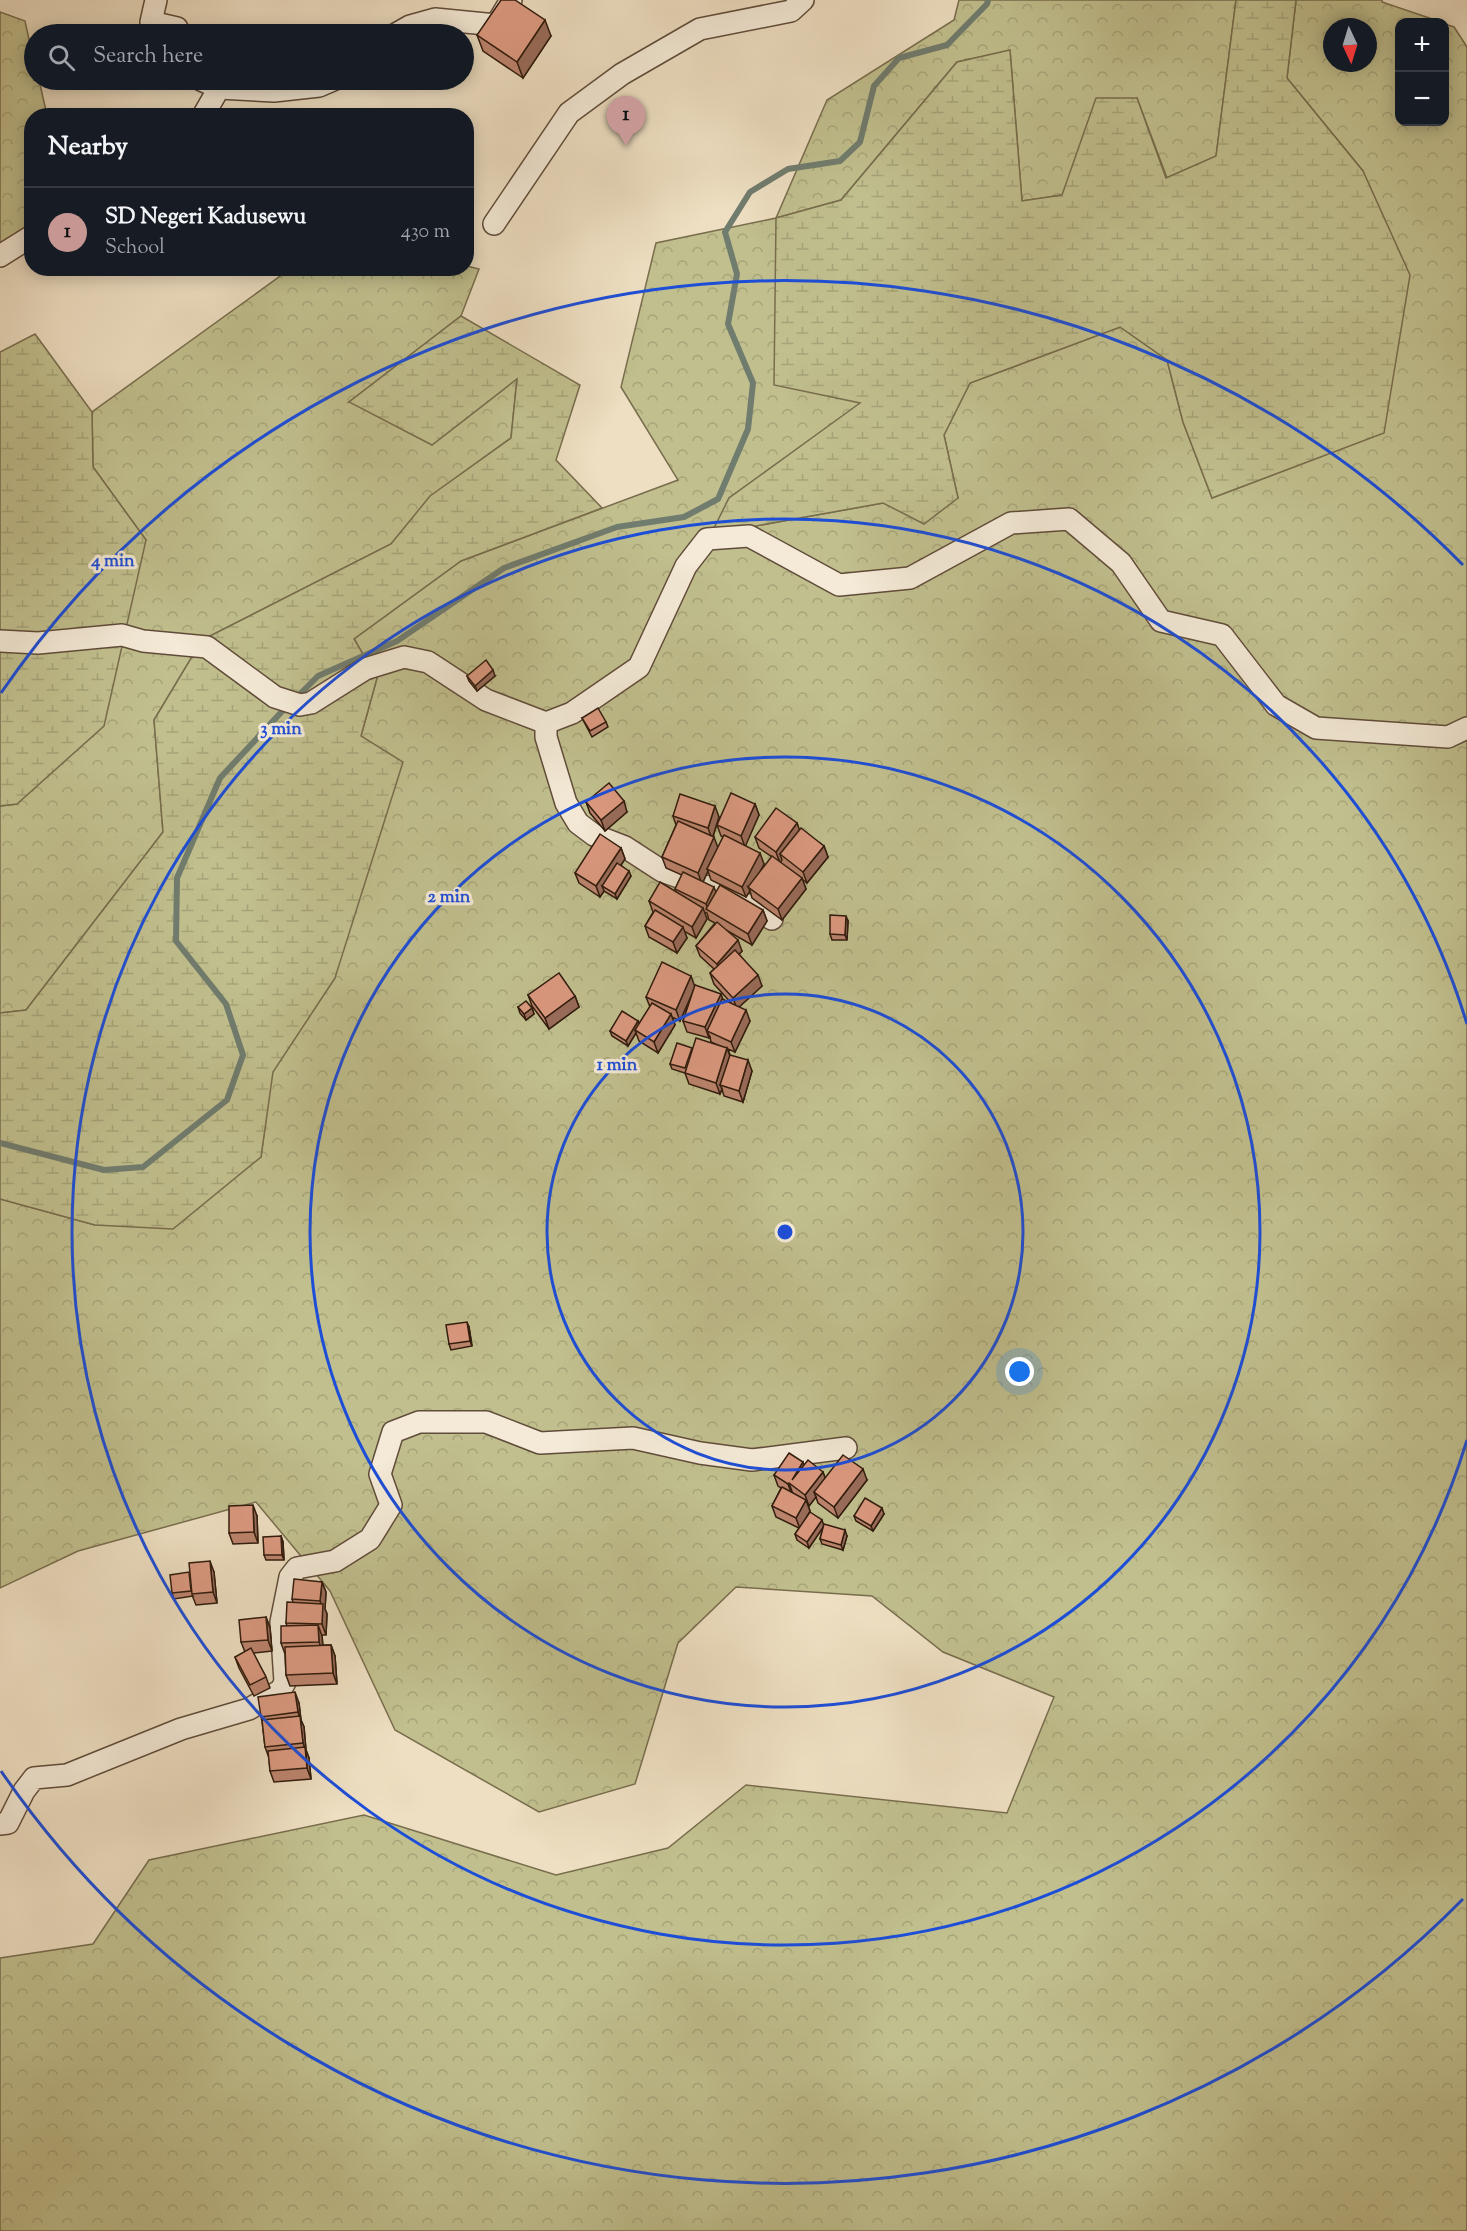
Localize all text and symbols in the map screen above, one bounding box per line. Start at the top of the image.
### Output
north arrow [1323,18,1377,72]
map controls [1395,18,1449,126]
button: + [1395,18,1449,72]
search box [24,24,474,90]
icon: search [45,41,78,74]
text: Search here [93,41,203,73]
button: − [1395,72,1449,126]
pin: 1 [606,96,646,146]
text: Nearby [48,129,128,166]
text: SD Negeri Kadusewu [105,202,306,234]
text: 1 [64,218,71,247]
text: 430 m [401,218,450,247]
text: School [105,234,165,263]
text: 4 min [90,549,135,575]
text: 3 min [260,717,302,743]
text: 2 min [428,885,471,911]
text: 1 min [597,1053,638,1079]
centre of rings [775,1222,795,1242]
your location [1005,1357,1034,1386]

